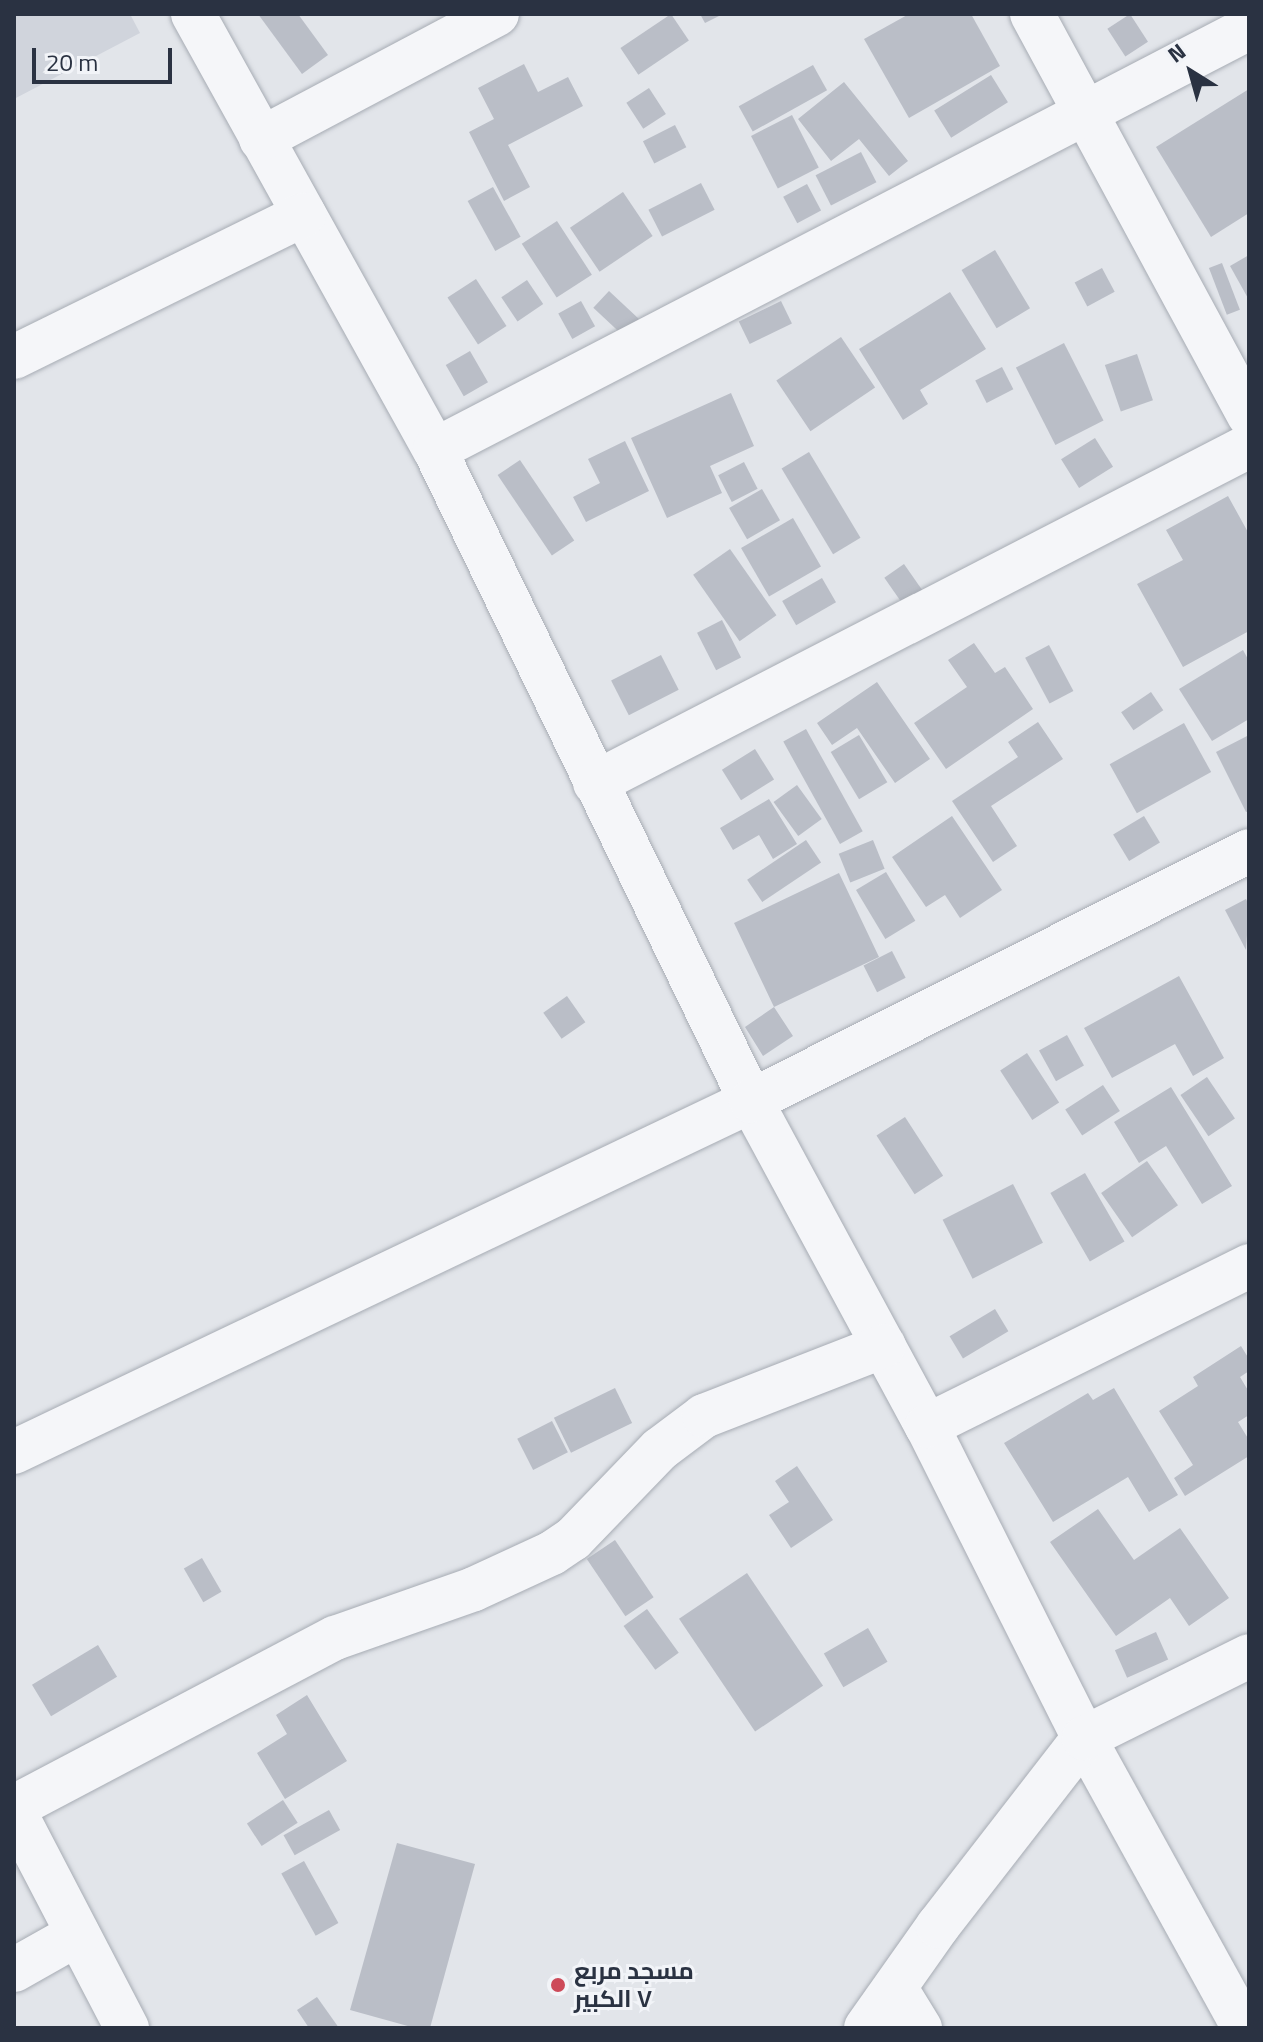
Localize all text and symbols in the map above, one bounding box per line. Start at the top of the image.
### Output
scale bar [36,32,176,82]
north arrow [1151,32,1231,112]
text: N [1160,35,1193,71]
text: 20 m [46,44,98,80]
place label: مسجد مربع ٧ الكبير [574,1957,694,2013]
marker: مسجد مربع ٧ الكبير [549,1976,567,1994]

